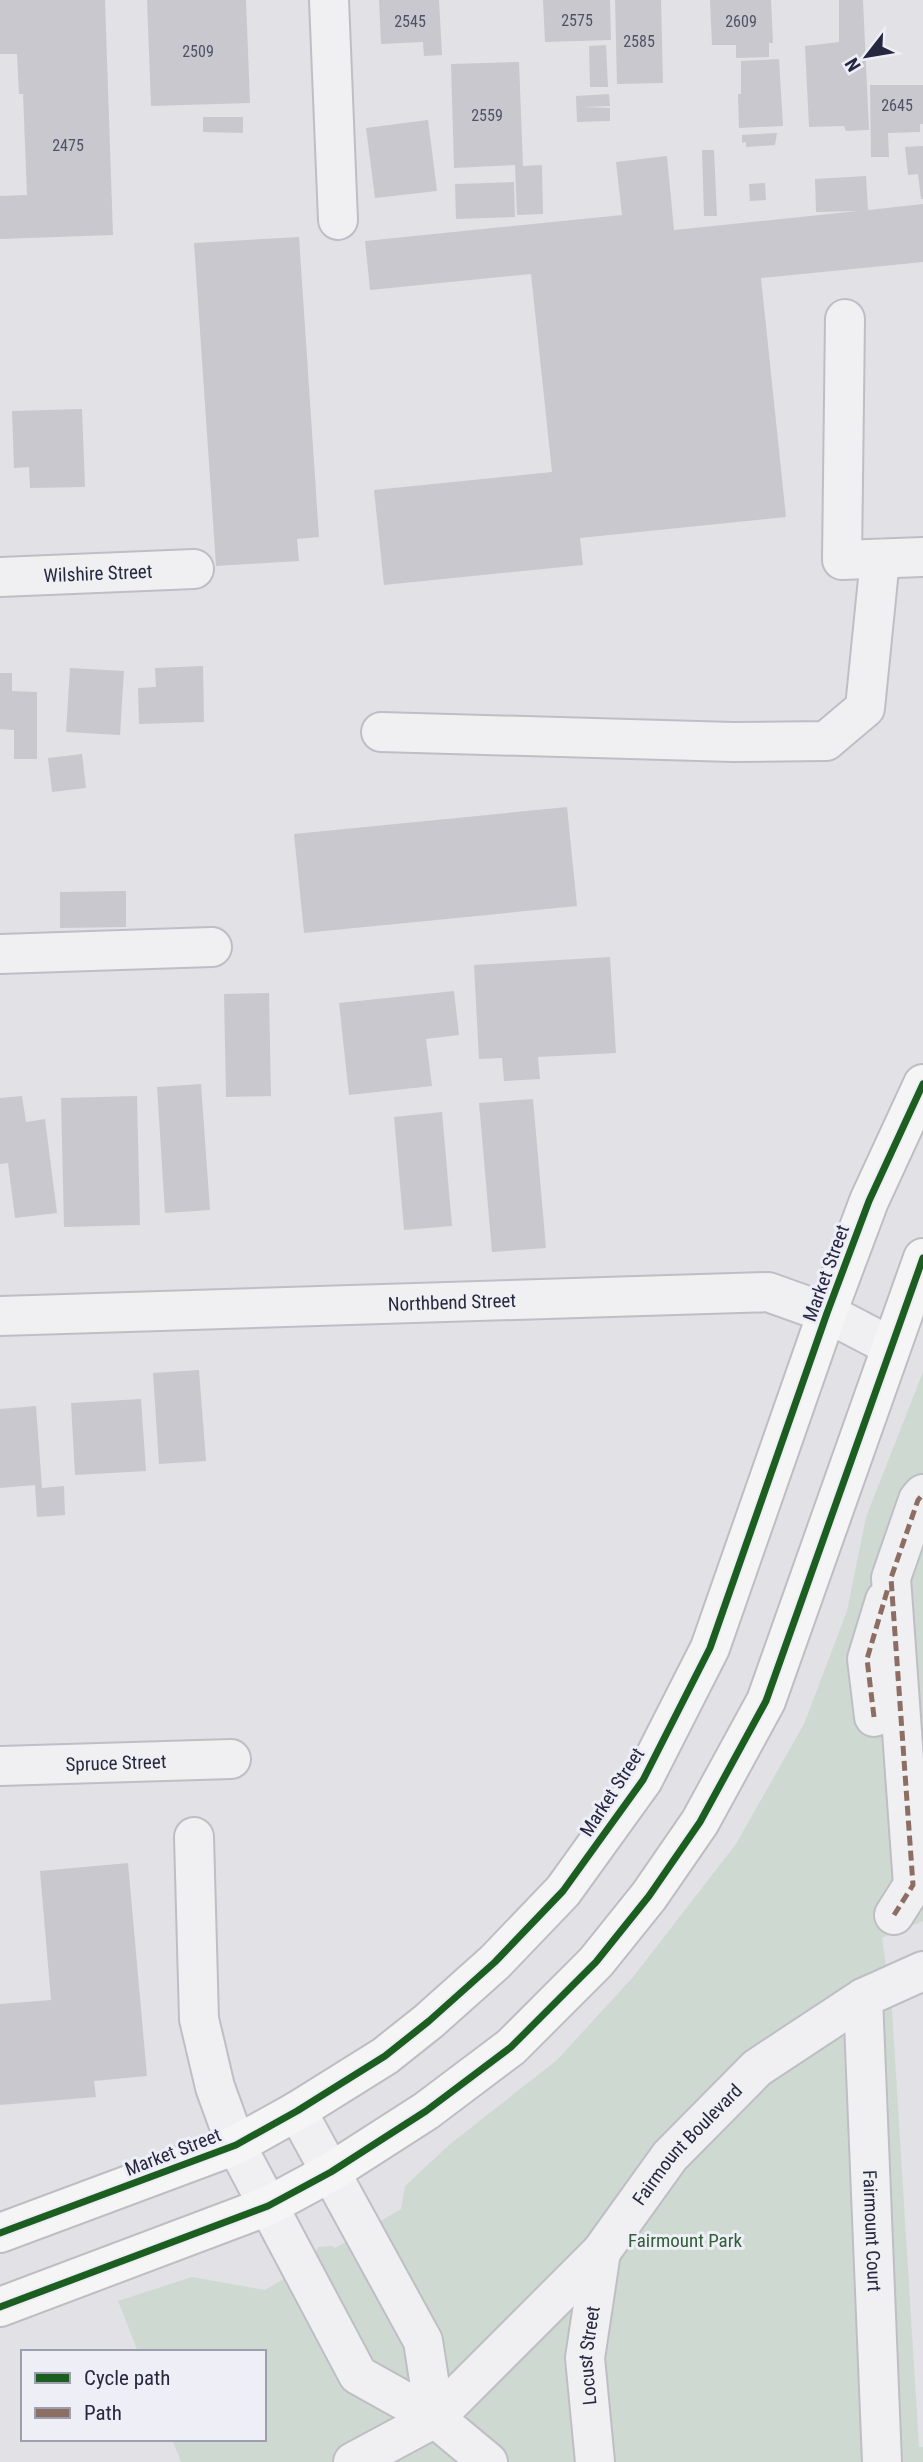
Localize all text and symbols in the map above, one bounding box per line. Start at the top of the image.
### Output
house number: 2575 [561,11,593,30]
house number: 2545 [394,12,426,31]
house number: 2609 [725,12,757,31]
north arrow [832,21,902,91]
house number: 2585 [623,32,655,51]
house number: 2509 [182,42,214,61]
text: N [840,54,866,75]
house number: 2645 [881,96,913,115]
house number: 2559 [471,106,503,125]
house number: 2475 [52,136,84,155]
street label: Wilshire Street [43,559,153,587]
street label: Market Street [798,1222,854,1324]
street label: Northbend Street [387,1288,516,1315]
street label: Market Street [575,1743,649,1841]
street label: Spruce Street [65,1749,167,1776]
street label: Fairmount Boulevard [627,2079,747,2209]
street label: Market Street [122,2123,224,2181]
street label: Fairmount Court [859,2170,887,2292]
park label: Fairmount Park [628,2229,743,2252]
street label: Locust Street [573,2304,604,2406]
legend [21,2350,266,2441]
text: Cycle path [84,2366,170,2390]
text: Path [84,2401,122,2425]

